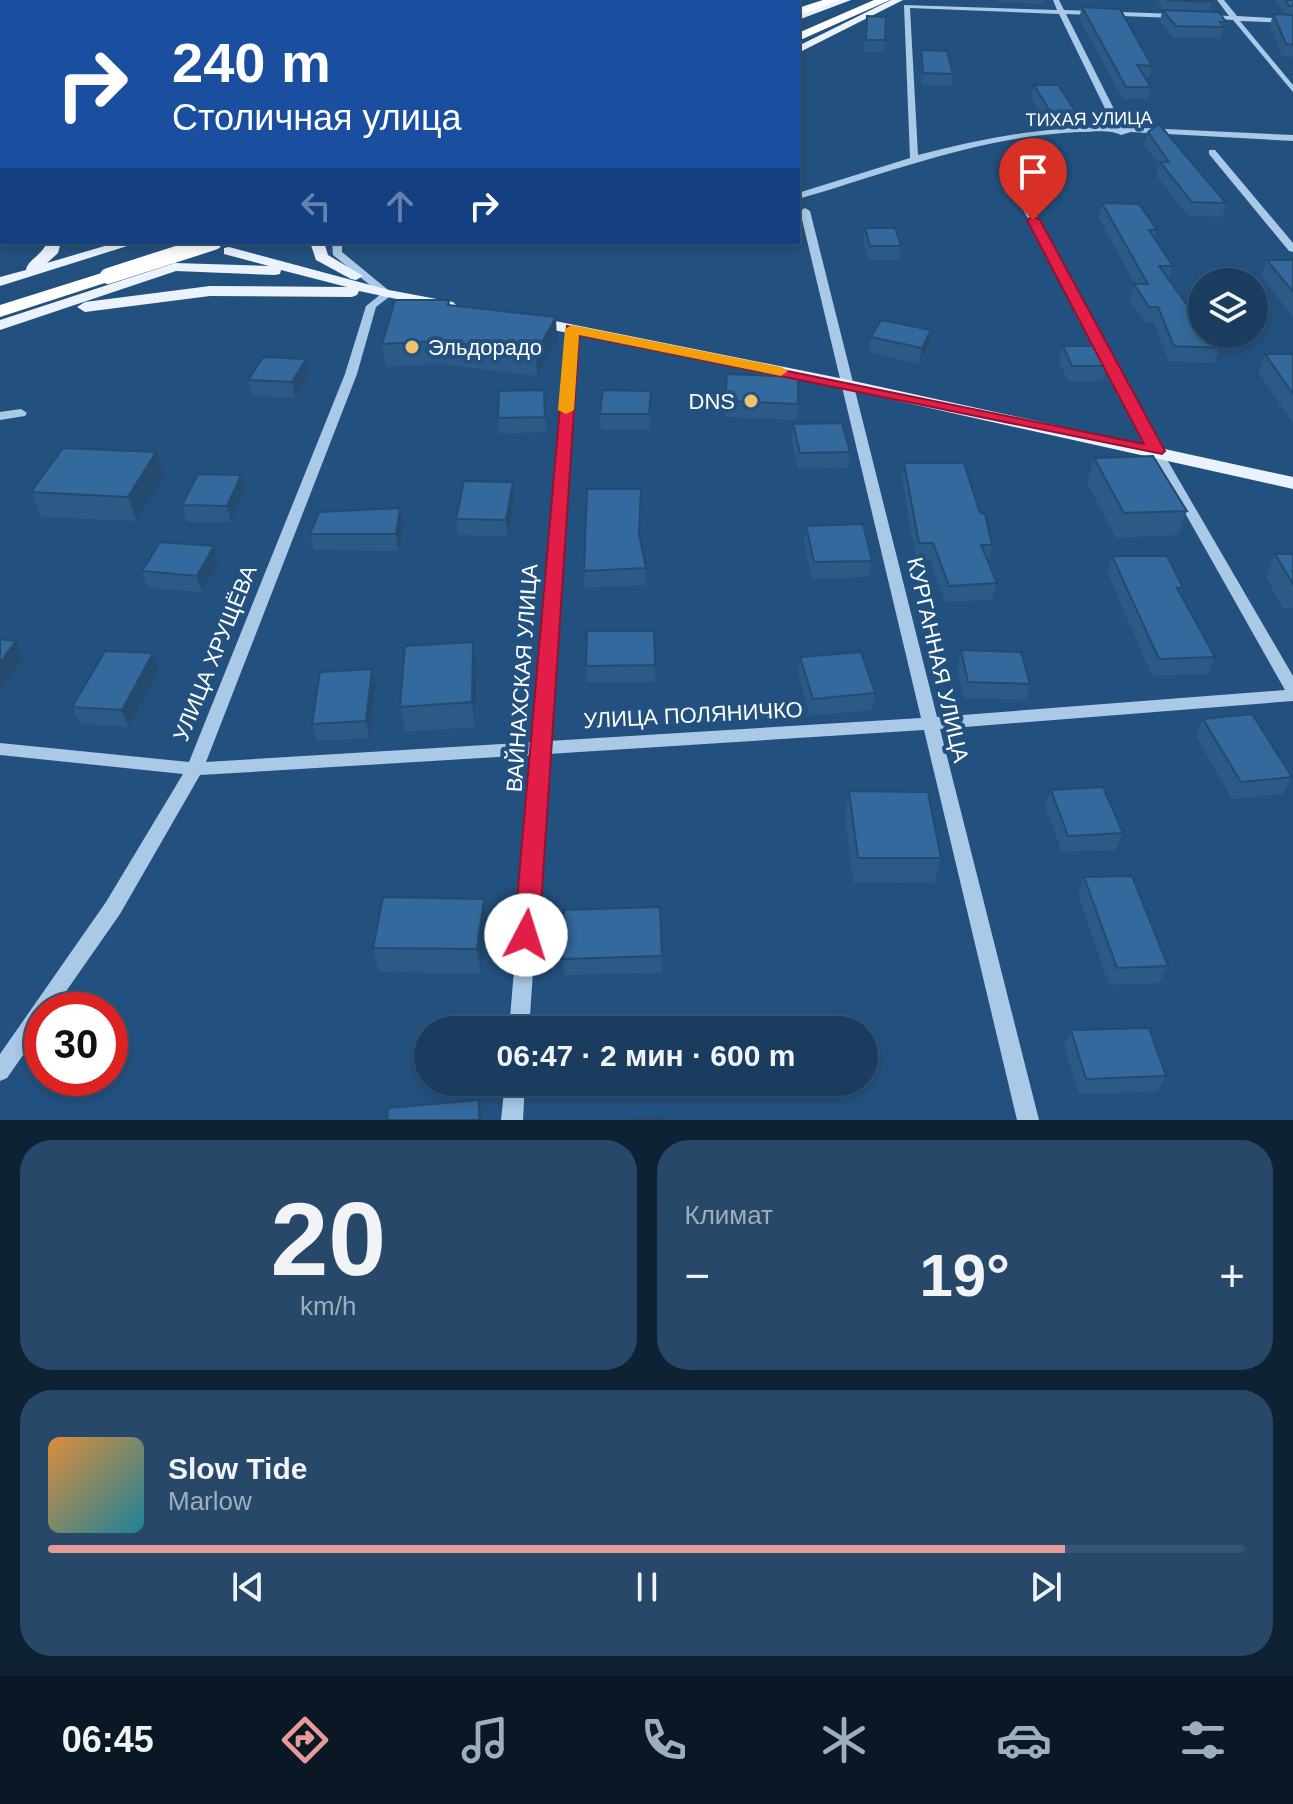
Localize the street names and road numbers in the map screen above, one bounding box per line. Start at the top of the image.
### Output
street label: ТИХАЯ УЛИЦА [1025,108,1153,130]
street label: КУРГАННАЯ УЛИЦА [902,555,974,765]
street label: УЛИЦА ХРУЩЁВА [168,561,262,745]
street label: ВАЙНАХСКАЯ УЛИЦА [502,563,542,793]
street label: УЛИЦА ПОЛЯНИЧКО [583,697,803,733]

